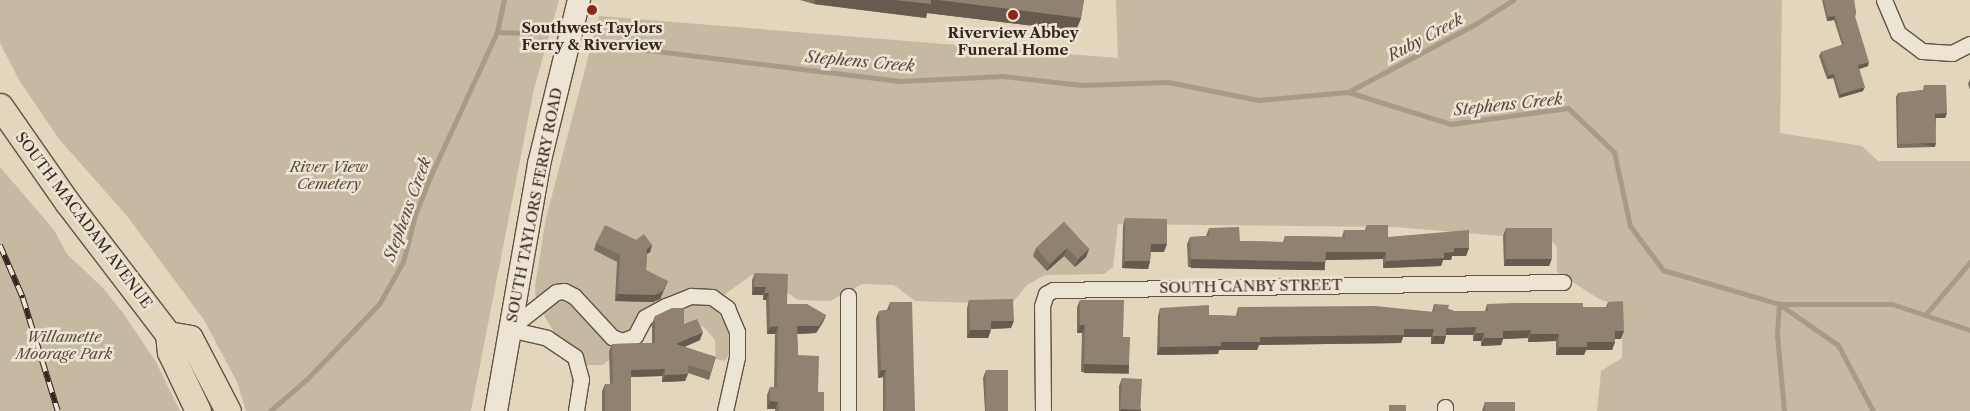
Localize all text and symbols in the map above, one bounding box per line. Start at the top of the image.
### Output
marker: Southwest Taylors Ferry & Riverview [586,4,598,16]
marker: Riverview Abbey Funeral Home [1007,9,1019,21]
water label: Ruby Creek [1384,9,1466,65]
place label: Southwest Taylors Ferry & Riverview [521,18,663,53]
place label: Riverview Abbey Funeral Home [947,23,1079,58]
water label: Stephens Creek [805,47,915,75]
street label: SOUTH TAYLORS FERRY ROAD [502,86,566,324]
water label: Stephens Creek [1453,89,1563,119]
street label: SOUTH MACADAM AVENUE [12,128,156,312]
water label: Stephens Creek [379,154,435,264]
park label: River View Cemetery [290,157,368,192]
street label: SOUTH CANBY STREET [1159,275,1343,297]
park label: Willamette Moorage Park [16,327,112,362]

